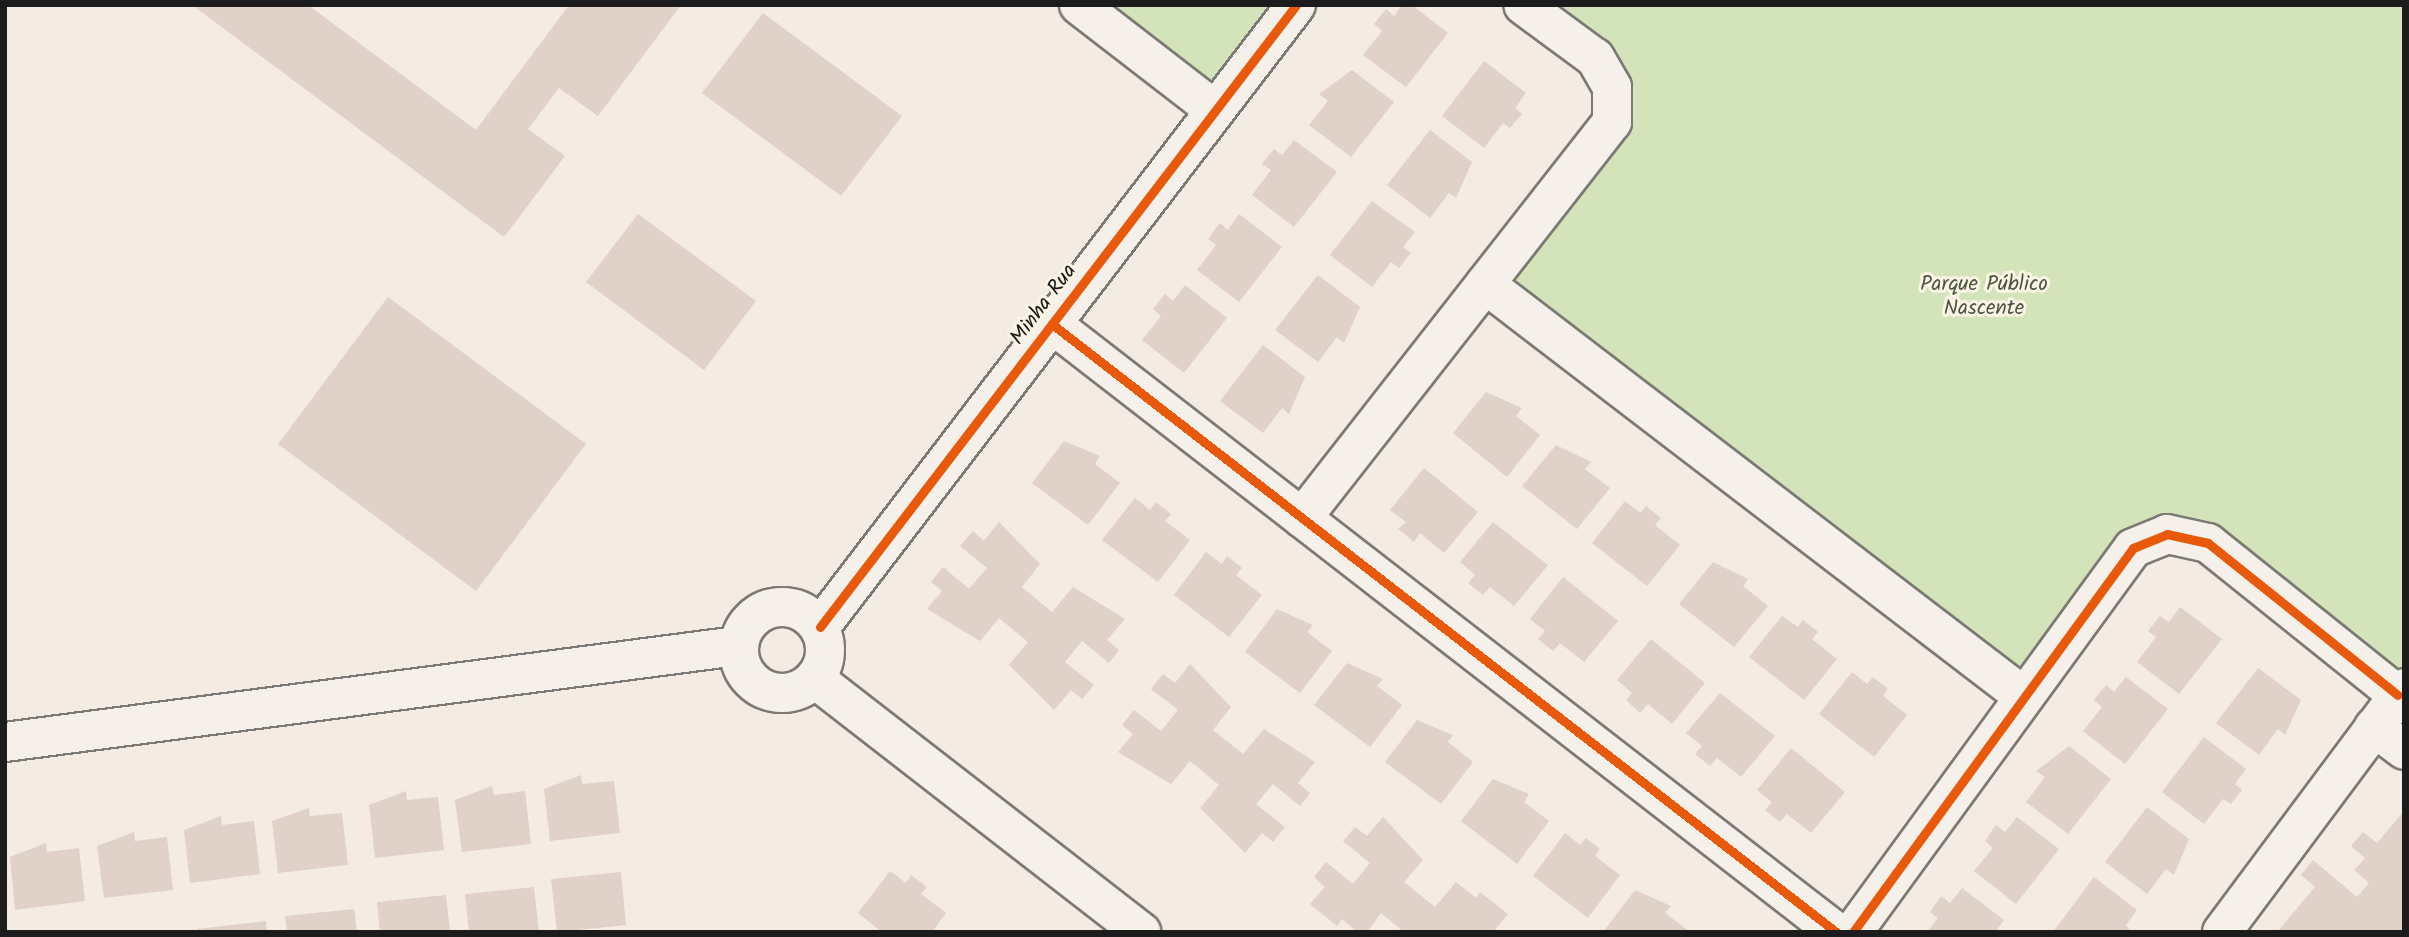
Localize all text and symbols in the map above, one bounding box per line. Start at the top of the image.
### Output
street label: Minha Rua [1006,260,1082,350]
park label: Parque Público Nascente [1920,272,2048,322]

